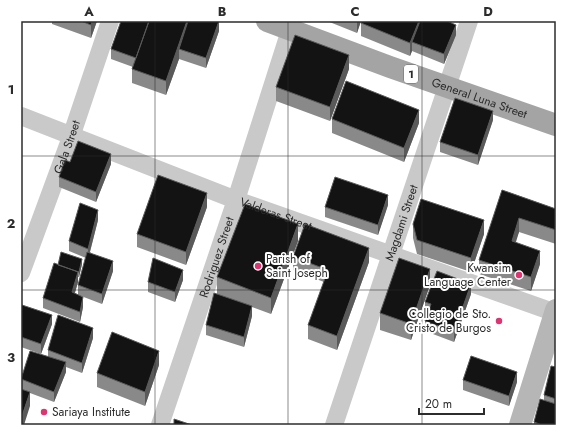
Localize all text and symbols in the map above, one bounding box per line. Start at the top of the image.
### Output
text: A [83,2,94,21]
text: B [218,2,227,21]
text: C [350,2,360,21]
text: D [483,2,493,21]
road number: 1 [404,65,418,83]
street label: General Luna Street [429,73,530,123]
text: 1 [8,80,14,99]
street label: Gala Street [49,118,85,177]
street label: Magdami Street [380,182,423,264]
street label: Valderas Street [237,193,314,235]
text: 2 [7,214,15,233]
street label: Rodriguez Street [195,214,239,300]
place label: Parish of Saint Joseph [266,250,328,282]
place label: Kwansim Language Center [424,259,512,291]
marker: Parish of Saint Joseph [253,261,263,271]
marker: Kwansim Language Center [514,270,524,280]
place label: Collegio de Sto. Cristo de Burgos [406,305,491,337]
marker: Collegio de Sto. Cristo de Burgos [494,316,504,326]
text: 3 [7,348,15,367]
scale bar [419,390,484,416]
text: 20 m [425,395,452,413]
place label: Sariaya Institute [52,403,130,421]
marker: Sariaya Institute [39,407,49,417]

